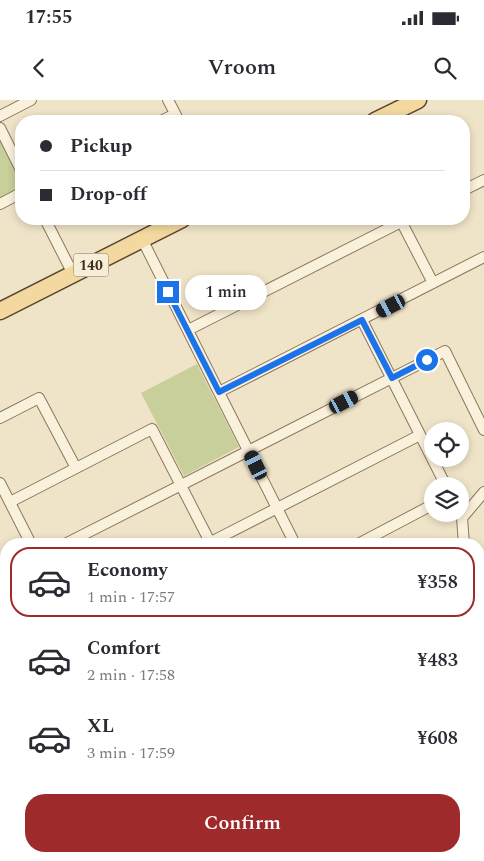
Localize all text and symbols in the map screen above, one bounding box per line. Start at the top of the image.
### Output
text: 17:55 [25,3,73,32]
text: Vroom [208,51,276,84]
icon: back [25,54,53,82]
icon: search [431,54,459,82]
text: Pickup [70,132,132,161]
text: Drop-off [70,180,147,209]
road number: 140 [74,254,108,276]
callout: 1 min [186,274,268,310]
text: 1 min [205,280,247,304]
route end [157,281,179,303]
car [374,292,407,320]
route start [416,349,438,371]
car [327,389,360,415]
map controls [424,422,469,522]
button: locate [424,422,469,467]
car [242,448,269,482]
button: layers [424,477,469,522]
text: Economy [87,556,168,585]
icon: car [27,560,72,605]
text: ¥358 [417,568,458,597]
text: 1 min · 17:57 [87,585,175,609]
text: Comfort [87,634,161,663]
icon: car [27,638,72,683]
text: ¥483 [417,646,458,675]
text: 2 min · 17:58 [87,663,175,687]
text: XL [87,712,114,741]
icon: car [27,716,72,761]
text: ¥608 [417,724,458,753]
text: 3 min · 17:59 [87,741,175,765]
button: Confirm [25,794,460,852]

